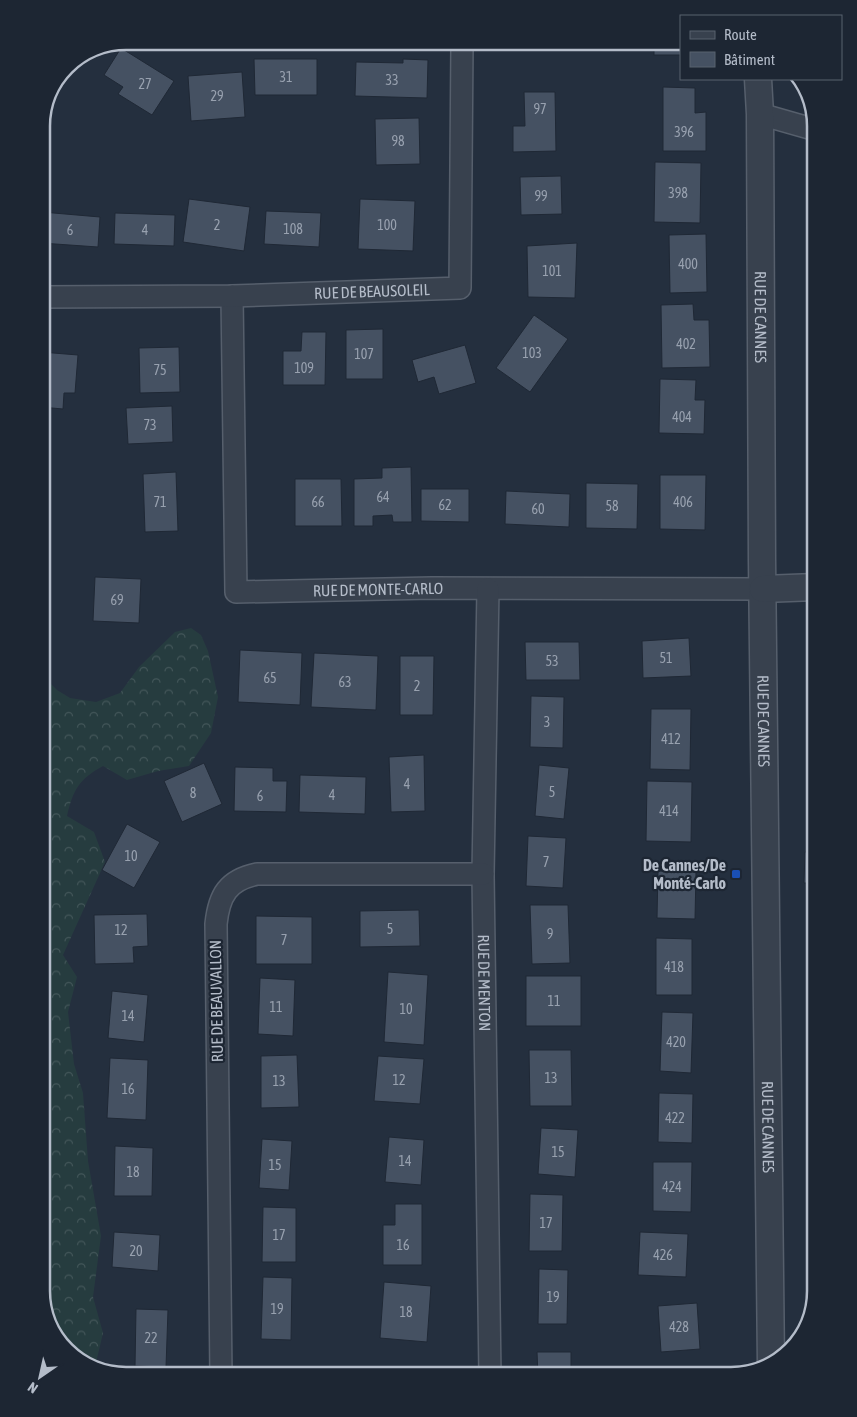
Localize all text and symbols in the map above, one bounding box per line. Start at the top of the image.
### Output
legend [680,15,842,80]
text: Route [724,26,757,43]
text: Bâtiment [724,51,775,68]
house number: 31 [279,69,293,85]
house number: 33 [385,72,399,88]
house number: 27 [138,76,152,92]
house number: 29 [210,88,224,104]
house number: 97 [533,101,547,117]
house number: 396 [674,124,694,140]
house number: 98 [391,133,405,149]
house number: 398 [668,185,688,201]
house number: 99 [534,188,548,204]
house number: 2 [214,217,220,233]
house number: 100 [377,217,397,233]
house number: 108 [283,221,303,237]
house number: 6 [67,222,74,238]
house number: 4 [142,222,149,238]
house number: 400 [678,256,698,272]
house number: 101 [542,263,562,279]
street label: RUE DE CANNES [752,271,770,363]
street label: RUE DE BEAUSOLEIL [314,280,431,302]
house number: 402 [676,336,696,352]
house number: 103 [522,345,542,361]
house number: 107 [354,346,374,362]
house number: 109 [294,360,314,376]
house number: 75 [153,362,167,378]
house number: 404 [672,409,692,425]
house number: 73 [143,417,157,433]
house number: 64 [376,489,390,505]
house number: 71 [153,494,167,510]
house number: 66 [311,494,325,510]
house number: 406 [673,494,693,510]
house number: 62 [438,497,452,513]
house number: 58 [605,498,619,514]
house number: 60 [531,501,545,517]
street label: RUE DE MONTE-CARLO [313,579,443,599]
house number: 69 [110,592,124,608]
house number: 51 [659,650,673,666]
house number: 53 [545,653,559,669]
house number: 65 [263,670,277,686]
house number: 63 [338,674,352,690]
street label: RUE DE CANNES [754,675,773,767]
house number: 2 [414,678,420,694]
house number: 3 [544,714,550,730]
house number: 412 [661,731,681,747]
house number: 4 [404,776,411,792]
house number: 5 [549,784,555,800]
house number: 8 [190,785,197,801]
house number: 4 [329,787,336,803]
house number: 6 [257,788,264,804]
house number: 414 [659,803,679,819]
house number: 10 [124,848,138,864]
house number: 7 [543,854,549,870]
place label: De Cannes/De Monté-Carlo [643,856,726,892]
marker: De Cannes/De Monté-Carlo [730,868,742,880]
house number: 5 [387,921,393,937]
house number: 12 [114,922,128,938]
house number: 9 [547,926,553,942]
house number: 7 [281,932,287,948]
street label: RUE DE MENTON [475,934,494,1032]
street label: RUE DE BEAUVALLON [206,940,226,1062]
house number: 418 [664,959,684,975]
house number: 11 [547,993,561,1009]
house number: 11 [269,999,283,1015]
house number: 10 [399,1001,413,1017]
house number: 14 [121,1008,135,1024]
house number: 420 [666,1034,686,1050]
house number: 13 [544,1070,558,1086]
house number: 12 [392,1072,406,1088]
house number: 13 [272,1073,286,1089]
house number: 16 [121,1081,135,1097]
street label: RUE DE CANNES [759,1081,778,1173]
house number: 422 [665,1110,685,1126]
house number: 15 [551,1144,565,1160]
house number: 14 [398,1153,412,1169]
house number: 15 [268,1157,282,1173]
house number: 18 [126,1164,140,1180]
house number: 424 [662,1179,682,1195]
house number: 17 [539,1215,553,1231]
house number: 17 [272,1227,286,1243]
house number: 16 [396,1237,410,1253]
house number: 20 [129,1243,143,1259]
house number: 426 [653,1247,673,1263]
house number: 19 [546,1289,560,1305]
house number: 19 [270,1301,284,1317]
house number: 18 [399,1304,413,1320]
house number: 428 [669,1319,689,1335]
house number: 22 [144,1330,158,1346]
north arrow [15,1352,65,1402]
text: N [25,1379,41,1397]

